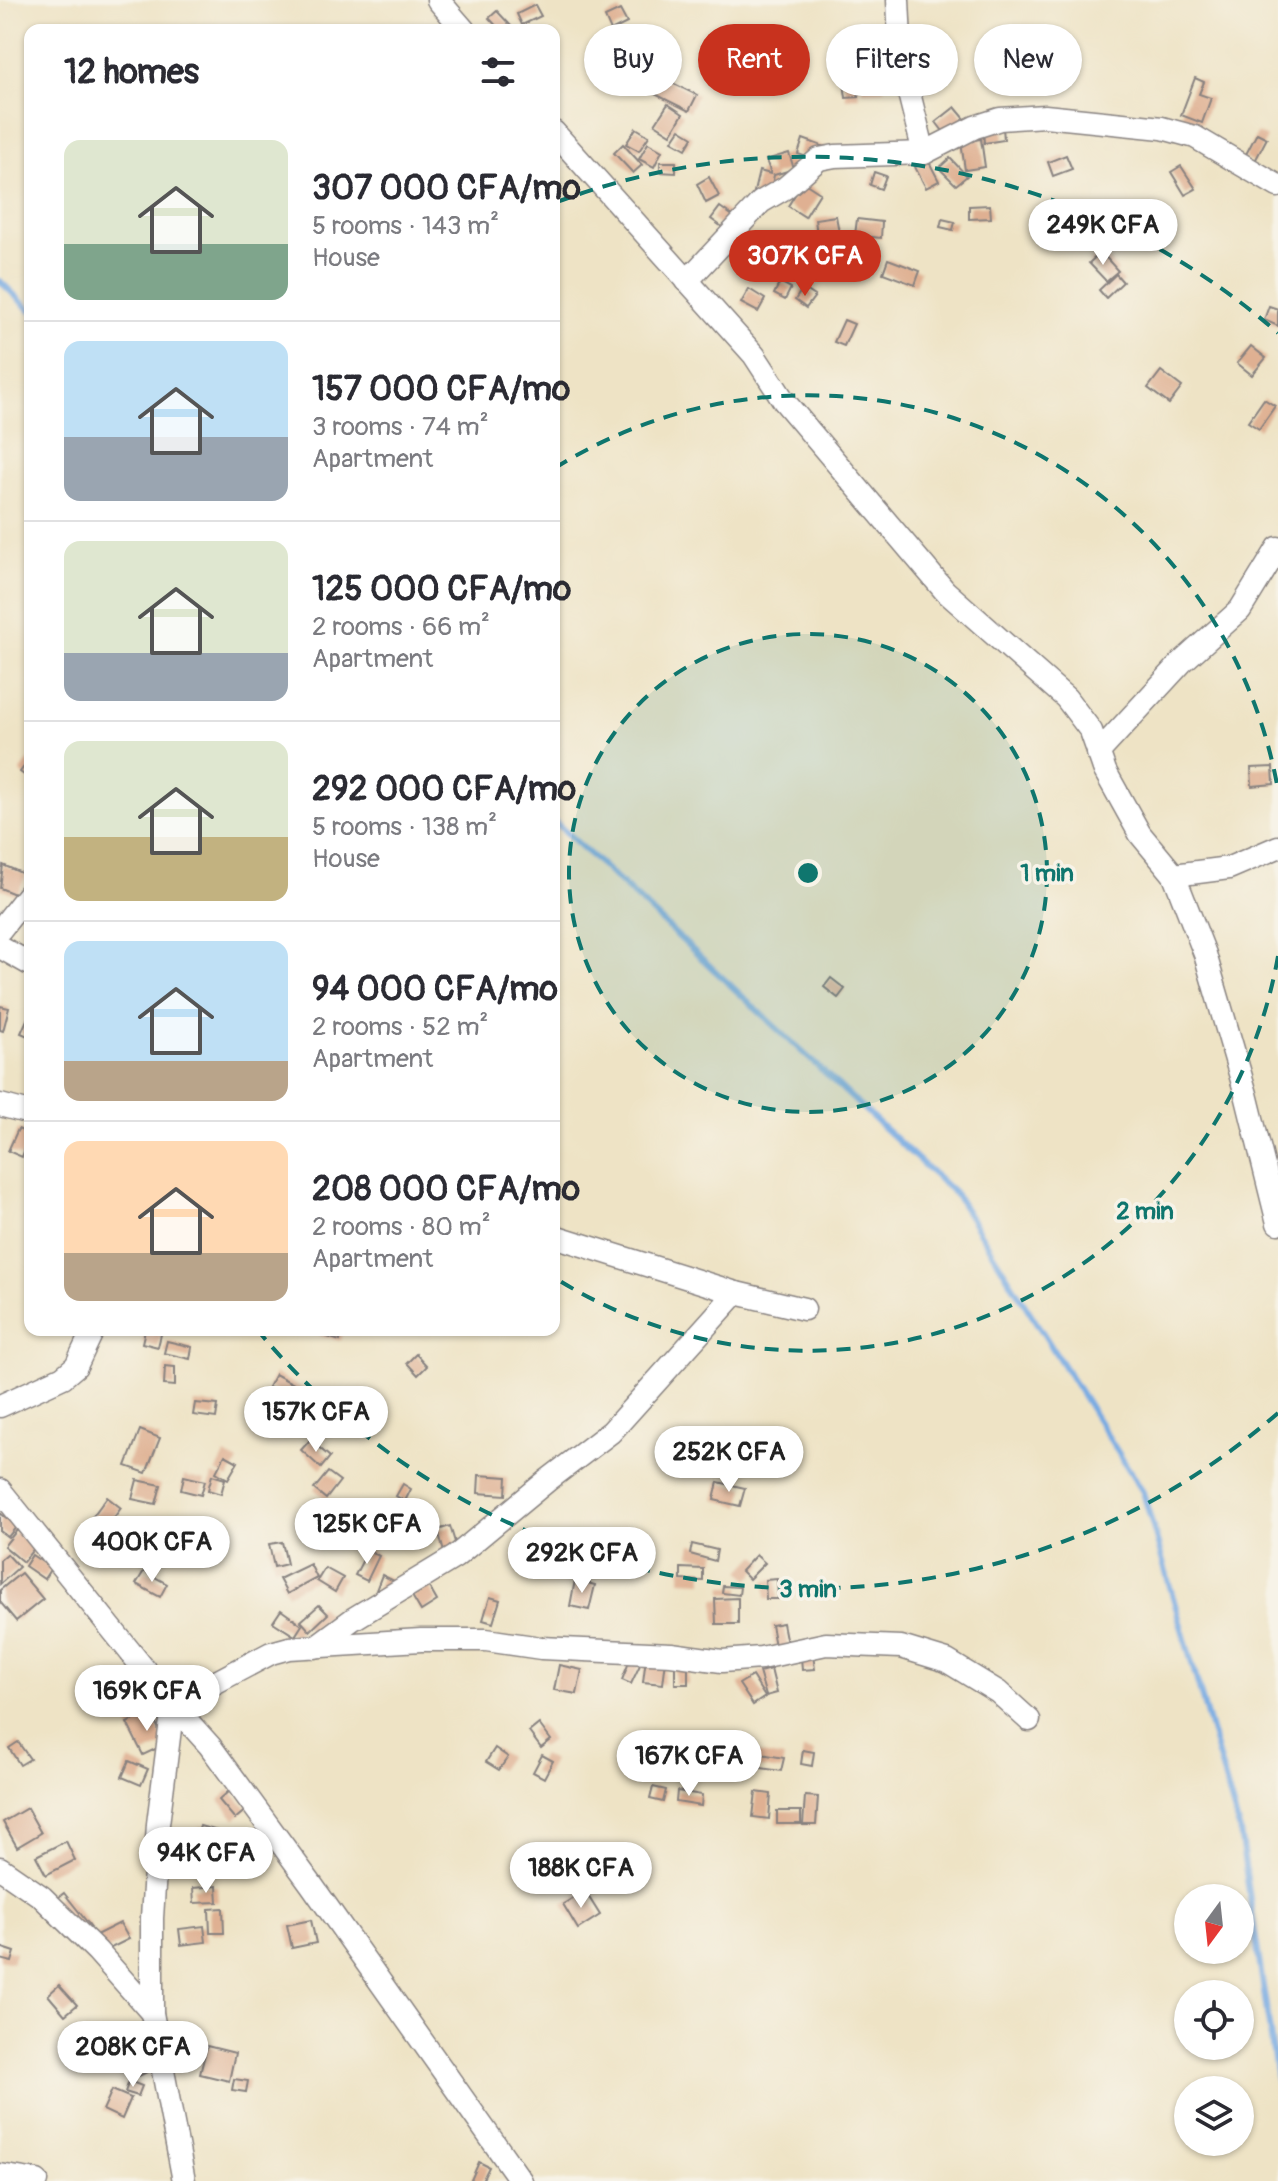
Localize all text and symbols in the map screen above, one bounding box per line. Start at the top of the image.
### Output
chip: Buy [584,24,682,96]
chip: Rent [698,24,810,96]
chip: Filters [826,24,958,96]
chip: New [974,24,1082,96]
icon: filters [476,50,520,94]
text: 12 homes [64,51,199,94]
text: 307 000 CFA/mo [312,167,581,210]
icon: home [128,172,224,268]
pin: 249K CFA [1020,199,1186,267]
text: 249K CFA [1047,209,1159,241]
text: 5 rooms · 143 m² [312,210,499,242]
pin: 307K CFA [722,230,888,298]
text: 307K CFA [747,240,863,272]
text: House [312,242,380,274]
text: 157 000 CFA/mo [312,368,570,411]
icon: home [128,373,224,469]
text: 3 rooms · 74 m² [312,411,489,443]
text: Apartment [312,443,433,475]
text: 125 000 CFA/mo [312,568,571,611]
icon: home [128,573,224,669]
text: 2 rooms · 66 m² [312,611,490,643]
text: Apartment [312,643,433,675]
text: 292 000 CFA/mo [312,768,576,811]
icon: home [128,773,224,869]
text: 5 rooms · 138 m² [312,811,497,843]
text: House [312,843,380,875]
centre of rings [794,859,822,887]
text: 1 min [1020,859,1074,888]
text: 94 000 CFA/mo [312,968,558,1011]
icon: home [128,973,224,1069]
text: 2 rooms · 52 m² [312,1011,488,1043]
text: Apartment [312,1043,433,1075]
text: 208 000 CFA/mo [312,1168,580,1211]
icon: home [128,1173,224,1269]
text: 2 min [1116,1197,1174,1226]
text: 2 rooms · 80 m² [312,1211,491,1243]
text: Apartment [312,1243,433,1275]
pin: 157K CFA [233,1386,399,1454]
text: 157K CFA [262,1396,370,1428]
pin: 252K CFA [646,1426,812,1494]
text: 252K CFA [672,1436,786,1468]
pin: 125K CFA [284,1498,450,1566]
text: 125K CFA [313,1508,421,1540]
pin: 400K CFA [69,1516,235,1584]
text: 400K CFA [92,1526,212,1558]
pin: 292K CFA [499,1527,665,1595]
text: 292K CFA [526,1537,638,1569]
text: 3 min [779,1575,837,1604]
pin: 169K CFA [64,1665,230,1733]
text: 169K CFA [93,1675,201,1707]
pin: 167K CFA [606,1730,772,1798]
text: 167K CFA [635,1740,743,1772]
pin: 94K CFA [132,1827,280,1895]
text: 94K CFA [157,1837,255,1869]
pin: 188K CFA [498,1842,664,1910]
text: 188K CFA [528,1852,634,1884]
north arrow [1174,1884,1254,1964]
map controls [1174,1884,1254,2156]
button: locate [1174,1980,1254,2060]
pin: 208K CFA [50,2021,216,2089]
text: 208K CFA [75,2031,191,2063]
button: layers [1174,2076,1254,2156]

